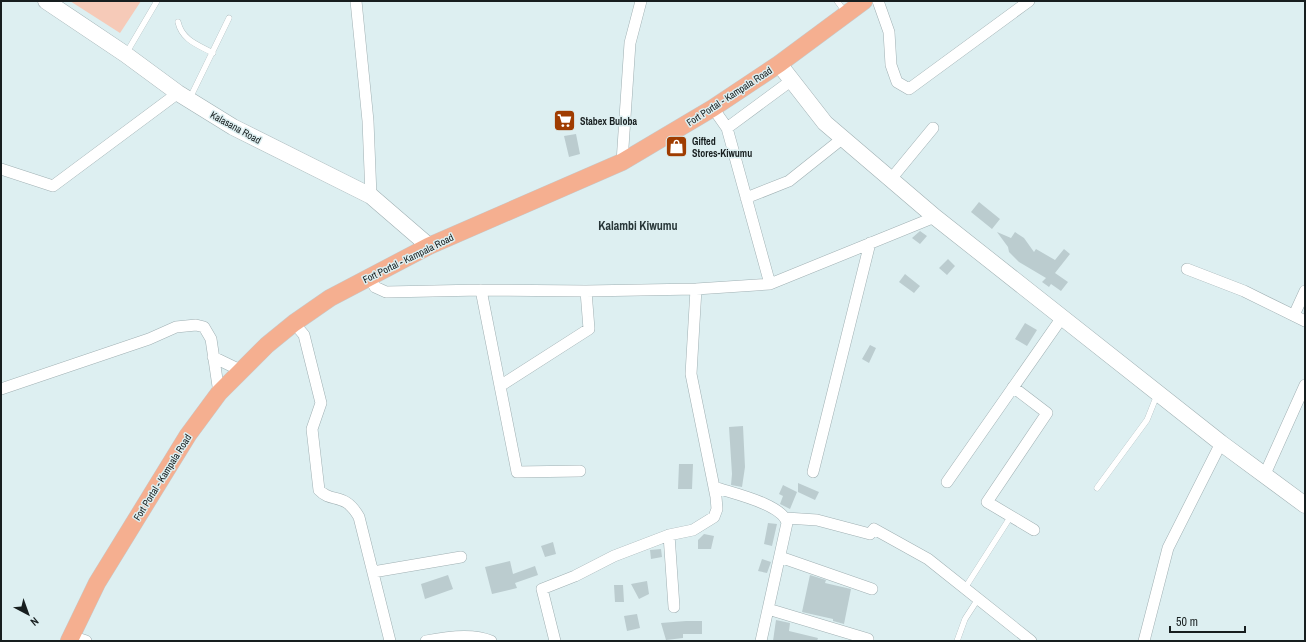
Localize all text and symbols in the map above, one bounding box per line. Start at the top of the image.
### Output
street label: Fort Portal - Kampala Road [684,64,775,129]
street label: Kalasana Road [208,108,263,147]
supermarket icon: Stabex Buloba [552,108,578,134]
place label: Stabex Buloba [580,115,637,128]
shop icon: Gifted Stores-Kiwumu [663,134,689,160]
place label: Gifted Stores-Kiwumu [692,135,752,160]
district label: Kalambi Kiwumu [598,218,678,234]
street label: Fort Portal - Kampala Road [361,231,456,286]
street label: Fort Portal - Kampala Road [131,432,194,523]
north arrow [8,594,48,634]
scale bar [1170,608,1245,634]
text: N [28,614,42,629]
text: 50 m [1176,614,1198,630]

